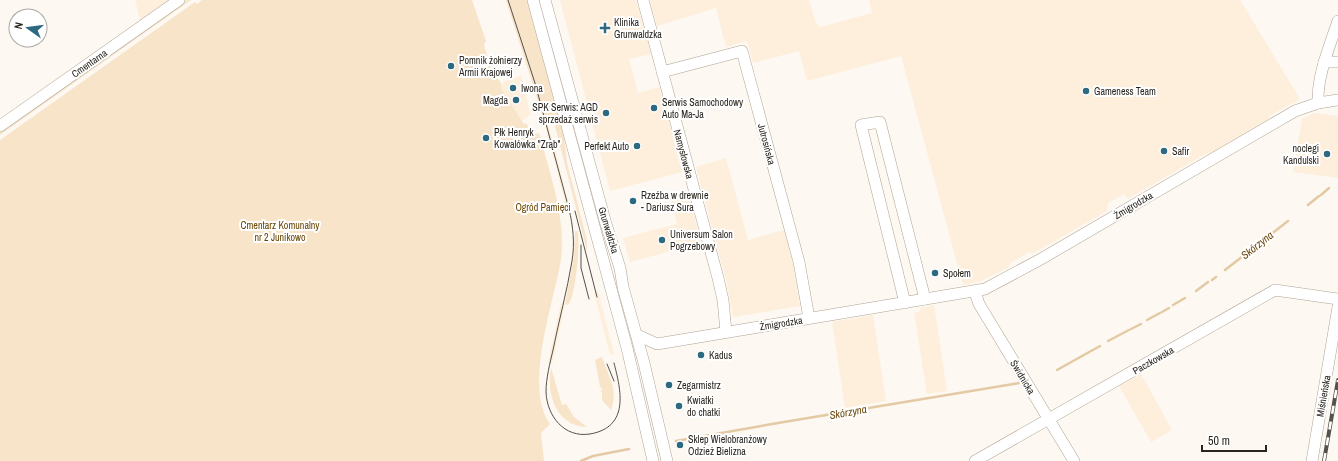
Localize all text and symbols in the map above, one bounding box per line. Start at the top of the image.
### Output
north arrow [8,8,48,48]
place label: Klinika Grunwaldzka [614,16,662,41]
text: N [11,21,26,30]
marker: Klinika Grunwaldzka [599,22,611,34]
street label: Cmentarna [69,46,110,80]
place label: Pomnik żołnierzy Armii Krajowej [458,54,523,79]
marker: Pomnik żołnierzy Armii Krajowej [446,61,456,71]
place label: Iwona [521,82,543,95]
marker: Iwona [508,83,518,93]
place label: Gameness Team [1094,85,1156,98]
marker: Gameness Team [1081,86,1091,96]
place label: Magda [483,94,508,107]
marker: Magda [511,95,521,105]
place label: Serwis Samochodowy Auto Ma-Ja [661,96,744,121]
place label: SPK Serwis: AGD sprzedaż serwis [532,101,598,126]
marker: Serwis Samochodowy Auto Ma-Ja [649,103,659,113]
marker: SPK Serwis: AGD sprzedaż serwis [601,108,611,118]
street label: Jutrosińska [755,122,778,166]
place label: Płk Henryk Kowalówka "Zrąb" [494,126,561,151]
street label: Namysłowska [671,128,696,181]
marker: Płk Henryk Kowalówka "Zrąb" [481,133,491,143]
place label: Perfekt Auto [584,140,629,153]
marker: Perfekt Auto [632,141,642,151]
place label: noclegi Kandulski [1283,142,1319,167]
place label: Safir [1172,145,1190,158]
marker: Safir [1159,146,1169,156]
marker: noclegi Kandulski [1322,149,1332,159]
street label: Żmigrodzka [1111,188,1156,222]
place label: Rzeźba w drewnie - Dariusz Sura [641,189,709,214]
marker: Rzeźba w drewnie - Dariusz Sura [628,196,638,206]
park label: Ogród Pamięci [515,201,571,214]
street label: Grunwaldzka [595,205,622,255]
park label: Cmentarz Komunalny nr 2 Junikowo [241,219,320,244]
place label: Universum Salon Pogrzebowy [670,228,733,253]
water label: Skórzyna [1238,228,1276,262]
marker: Universum Salon Pogrzebowy [657,235,667,245]
place label: Społem [943,267,971,280]
marker: Społem [930,268,940,278]
street label: Żmigrodzka [759,314,804,333]
street label: Paczkowska [1130,343,1177,377]
place label: Kadus [709,349,732,362]
marker: Kadus [696,350,706,360]
street label: Świdnicka [1007,358,1038,397]
street label: Miśnieńska [1313,374,1334,418]
place label: Zegarmistrz [677,379,721,392]
marker: Zegarmistrz [664,380,674,390]
place label: Kwiatki do chatki [687,394,720,419]
marker: Kwiatki do chatki [674,401,684,411]
water label: Skórzyna [828,402,868,422]
scale bar [1202,427,1266,453]
place label: Sklep Wielobranżowy Odzież Bielizna [688,433,768,458]
text: 50 m [1208,433,1230,449]
marker: Sklep Wielobranżowy Odzież Bielizna [675,440,685,450]

